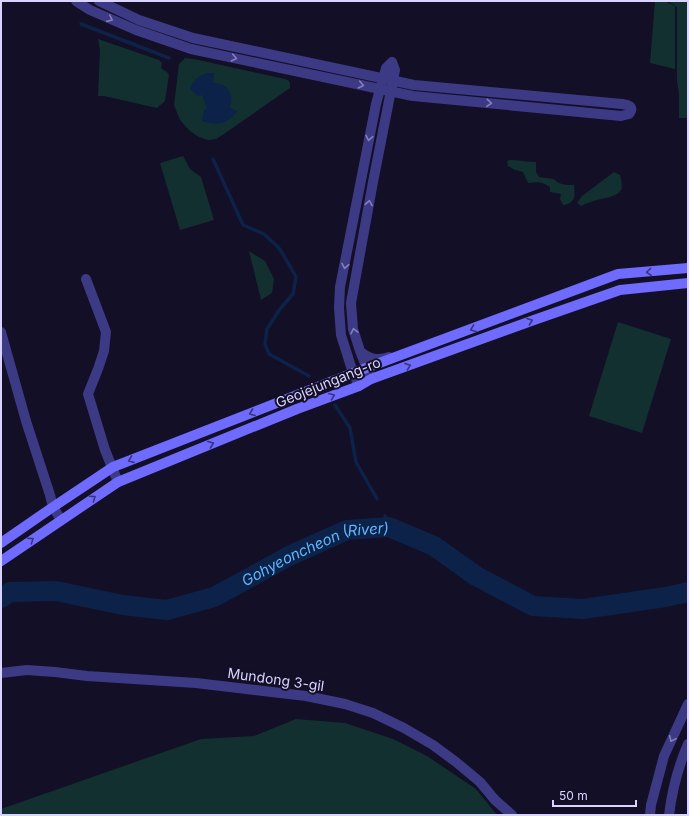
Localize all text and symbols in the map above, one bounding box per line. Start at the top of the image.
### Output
one-way arrow [106,14,113,22]
one-way arrow [231,53,237,61]
one-way arrow [358,80,364,88]
one-way arrow [486,99,492,108]
one-way arrow [365,135,374,141]
one-way arrow [364,200,373,206]
one-way arrow [341,263,349,269]
one-way arrow [646,267,652,276]
one-way arrow [526,317,533,326]
one-way arrow [470,324,477,332]
one-way arrow [351,328,359,334]
street label: Geojejungang-ro [273,353,383,411]
one-way arrow [404,362,411,371]
one-way arrow [328,393,335,401]
one-way arrow [248,408,255,416]
one-way arrow [207,441,214,449]
one-way arrow [127,456,134,464]
one-way arrow [89,495,96,503]
water label: Gohyeoncheon (River) [238,518,389,590]
one-way arrow [27,537,34,545]
street label: Mundong 3-gil [227,664,325,694]
one-way arrow [669,735,677,743]
scale bar [553,782,636,808]
text: 50 m [559,788,588,803]

